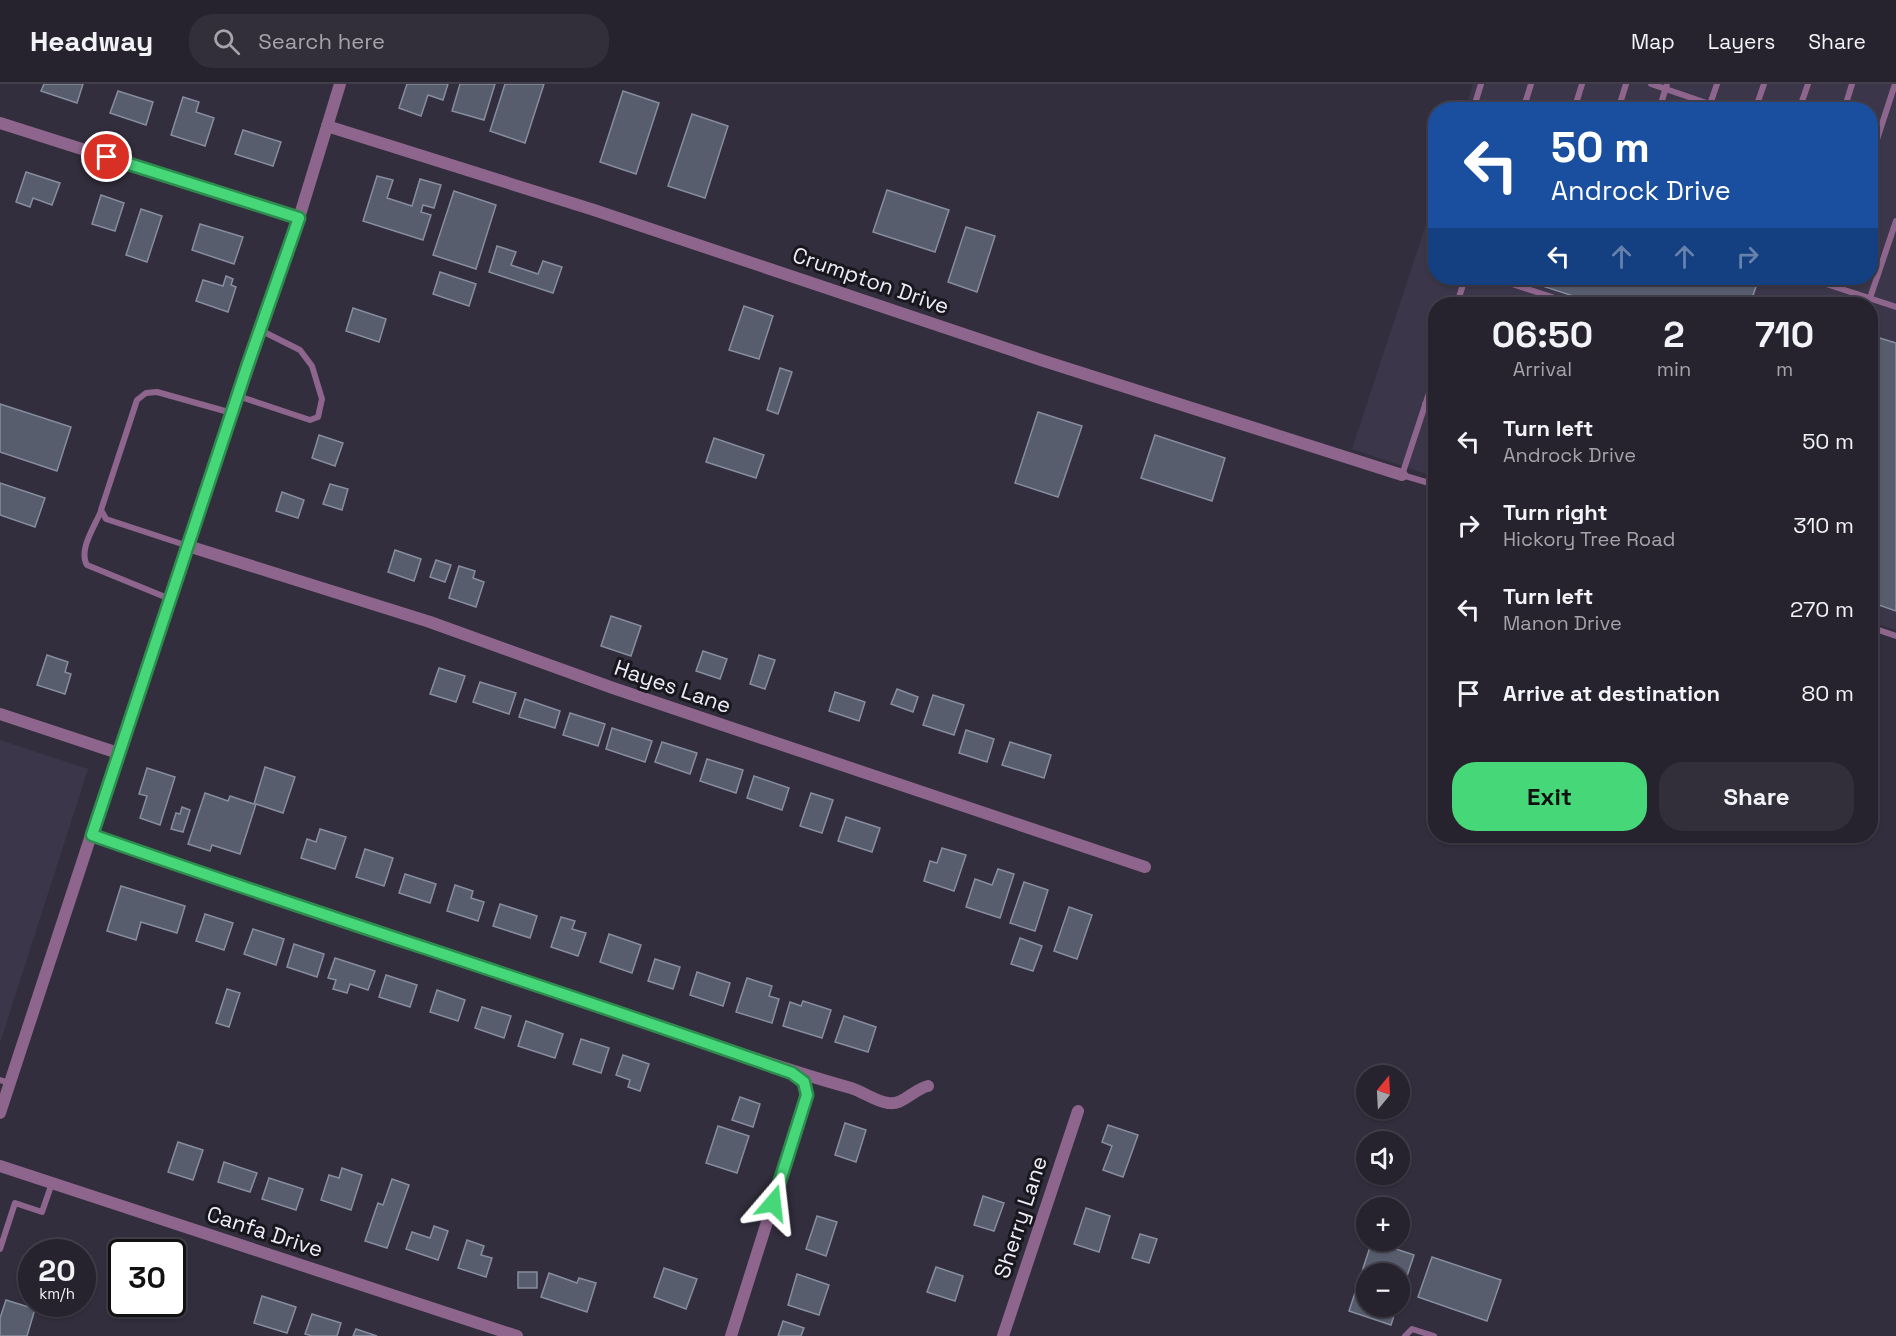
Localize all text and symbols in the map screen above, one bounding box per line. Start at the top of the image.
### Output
search box [189,14,609,68]
text: Headway [30,23,153,59]
icon: search [210,25,243,58]
text: Search here [258,27,385,55]
text: Map [1631,28,1675,55]
text: Layers [1708,28,1775,55]
text: Share [1808,28,1866,55]
text: 50 m [1551,121,1650,174]
icon: left [1452,126,1530,204]
pin [81,131,132,182]
icon: arrive [90,140,123,173]
text: Androck Drive [1551,173,1731,208]
street label: Crumpton Drive [789,240,953,320]
icon: left [1542,240,1575,273]
icon: ahead [1605,240,1638,273]
icon: ahead [1668,240,1701,273]
icon: right [1731,240,1764,273]
text: 06:50 [1492,312,1593,358]
text: 2 [1663,312,1685,358]
text: 710 [1755,312,1814,358]
text: Arrival [1513,356,1572,382]
text: min [1657,356,1691,382]
text: m [1776,356,1793,382]
text: Turn left [1503,414,1593,442]
icon: left [1452,425,1485,458]
text: 50 m [1802,427,1854,455]
text: Androck Drive [1503,442,1636,468]
text: Turn right [1503,498,1608,526]
icon: right [1452,509,1485,542]
text: 310 m [1793,511,1854,539]
text: Hickory Tree Road [1503,526,1675,552]
text: Turn left [1503,582,1593,610]
icon: left [1452,593,1485,626]
text: 270 m [1790,595,1854,623]
text: Manon Drive [1503,610,1622,636]
street label: Hayes Lane [611,653,735,719]
icon: arrive [1452,677,1485,710]
text: Arrive at destination [1503,679,1720,707]
text: 80 m [1802,679,1854,707]
button: Exit [1452,762,1647,831]
button: Share [1659,762,1854,831]
north arrow [1356,1065,1410,1119]
map controls [1356,1065,1410,1317]
button: sound [1356,1131,1410,1185]
street label: Sherry Lane [987,1152,1053,1282]
position arrow [741,1171,805,1235]
button: + [1356,1197,1410,1251]
street label: Canfa Drive [203,1199,327,1263]
speed limit sign: 30 [108,1239,186,1317]
text: 20 [38,1251,76,1290]
button: − [1356,1263,1410,1317]
text: km/h [39,1284,75,1303]

